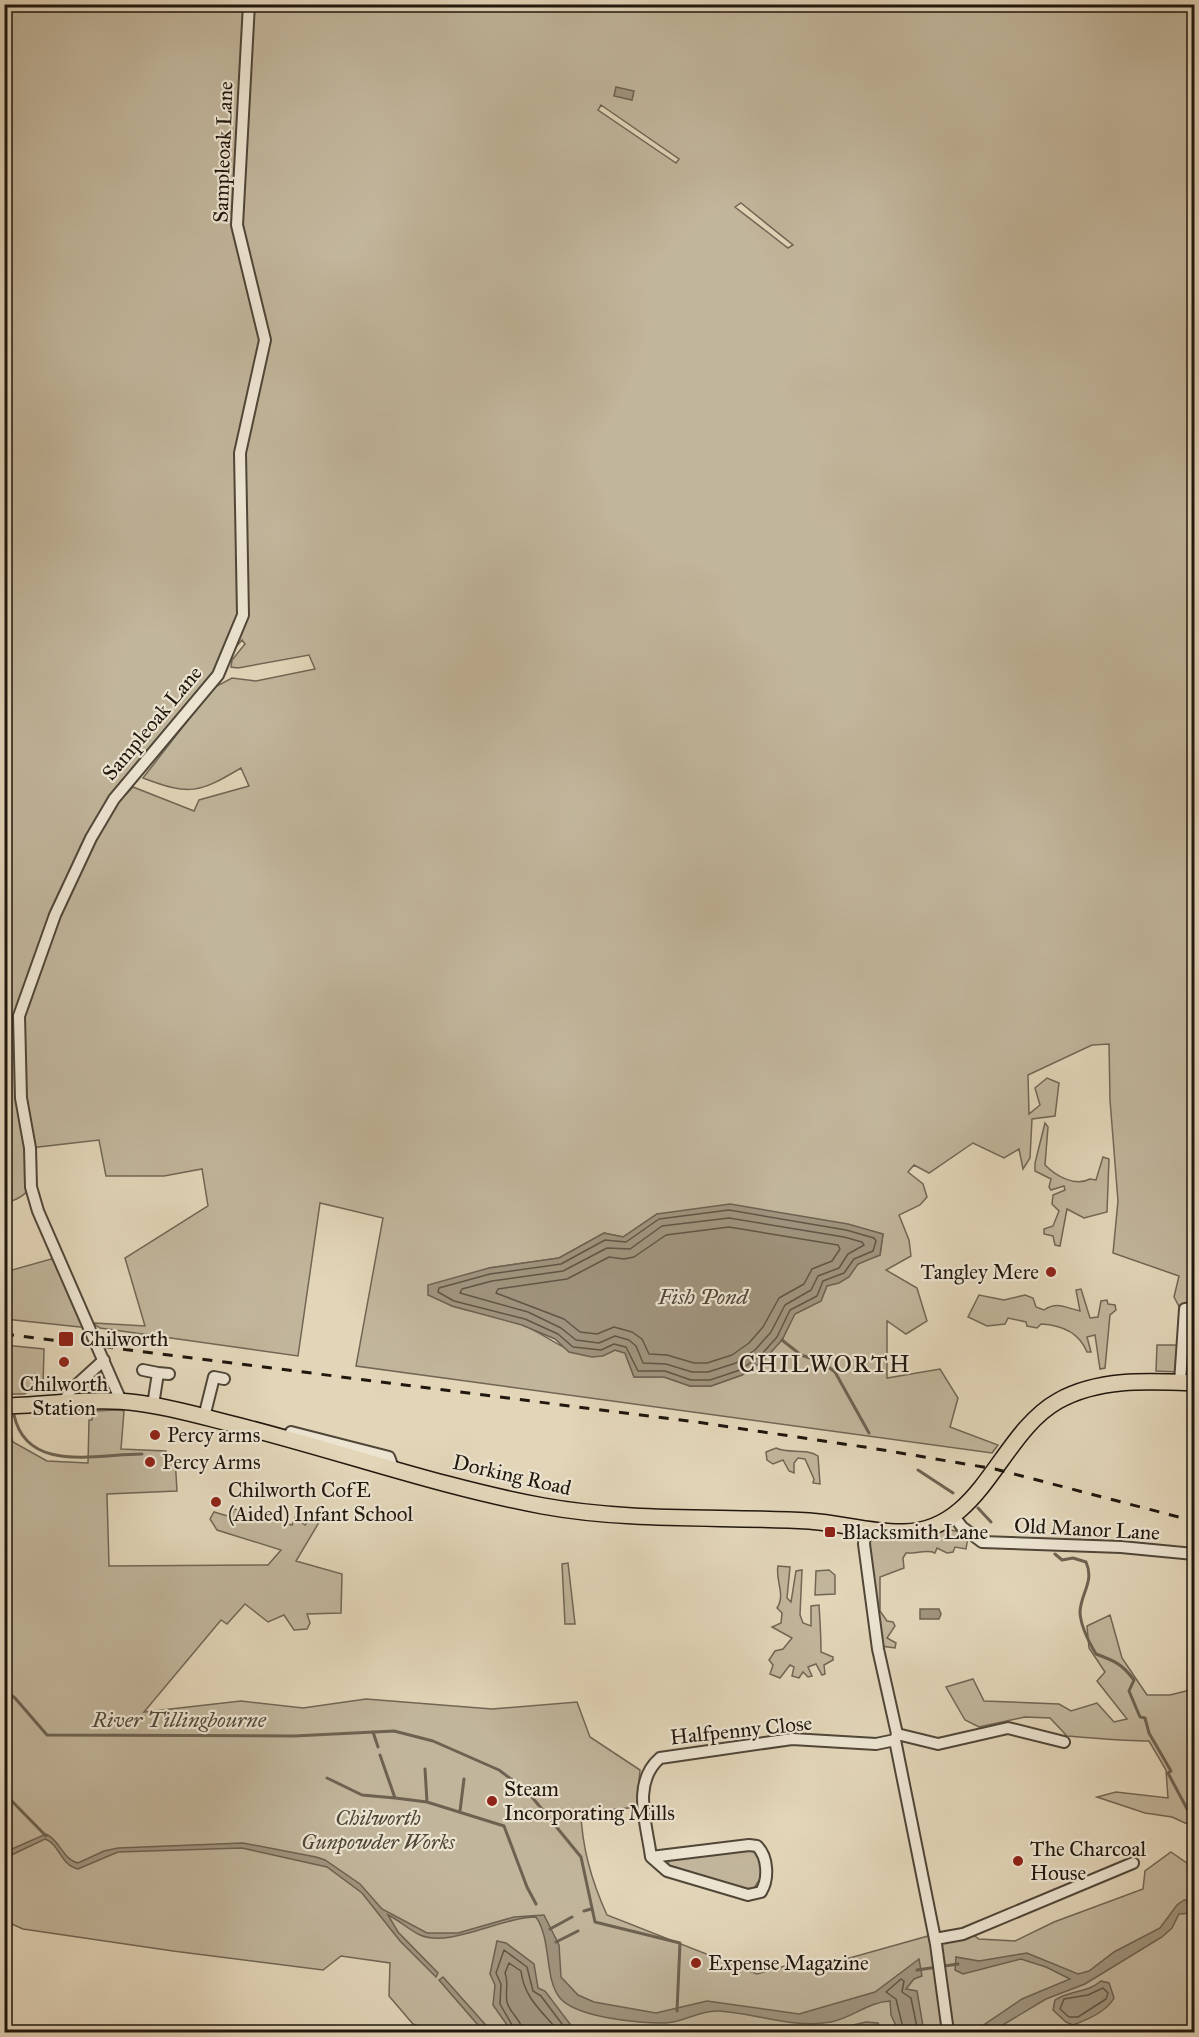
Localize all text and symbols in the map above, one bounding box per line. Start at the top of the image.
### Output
street label: Sampleoak Lane [208,80,238,223]
street label: Sampleoak Lane [96,660,208,786]
place label: Tangley Mere [921,1259,1039,1285]
marker: Tangley Mere [1044,1265,1058,1279]
water label: Fish Pond [657,1283,750,1310]
place label: Chilworth [80,1326,169,1352]
marker: Chilworth [57,1330,75,1348]
district label: CHILWORTH [739,1349,911,1379]
marker: Chilworth Station [57,1355,71,1369]
place label: Chilworth Station [20,1371,109,1421]
place label: Percy arms [167,1422,260,1448]
marker: Percy arms [148,1428,162,1442]
place label: Percy Arms [162,1449,261,1475]
street label: Dorking Road [450,1449,574,1501]
marker: Percy Arms [143,1455,157,1469]
place label: Chilworth CofE (Aided) Infant School [228,1477,413,1527]
marker: Chilworth CofE (Aided) Infant School [209,1495,223,1509]
street label: Old Manor Lane [1013,1512,1161,1546]
place label: Blacksmith Lane [842,1519,988,1545]
marker: Blacksmith Lane [823,1525,837,1539]
water label: River Tillingbourne [91,1706,267,1733]
street label: Halfpenny Close [669,1710,814,1750]
place label: Steam Incorporating Mills [504,1776,675,1826]
marker: Steam Incorporating Mills [485,1794,499,1808]
park label: Chilworth Gunpowder Works [301,1805,456,1855]
place label: The Charcoal House [1030,1836,1146,1886]
marker: The Charcoal House [1011,1854,1025,1868]
place label: Expense Magazine [708,1950,869,1976]
marker: Expense Magazine [689,1956,703,1970]

